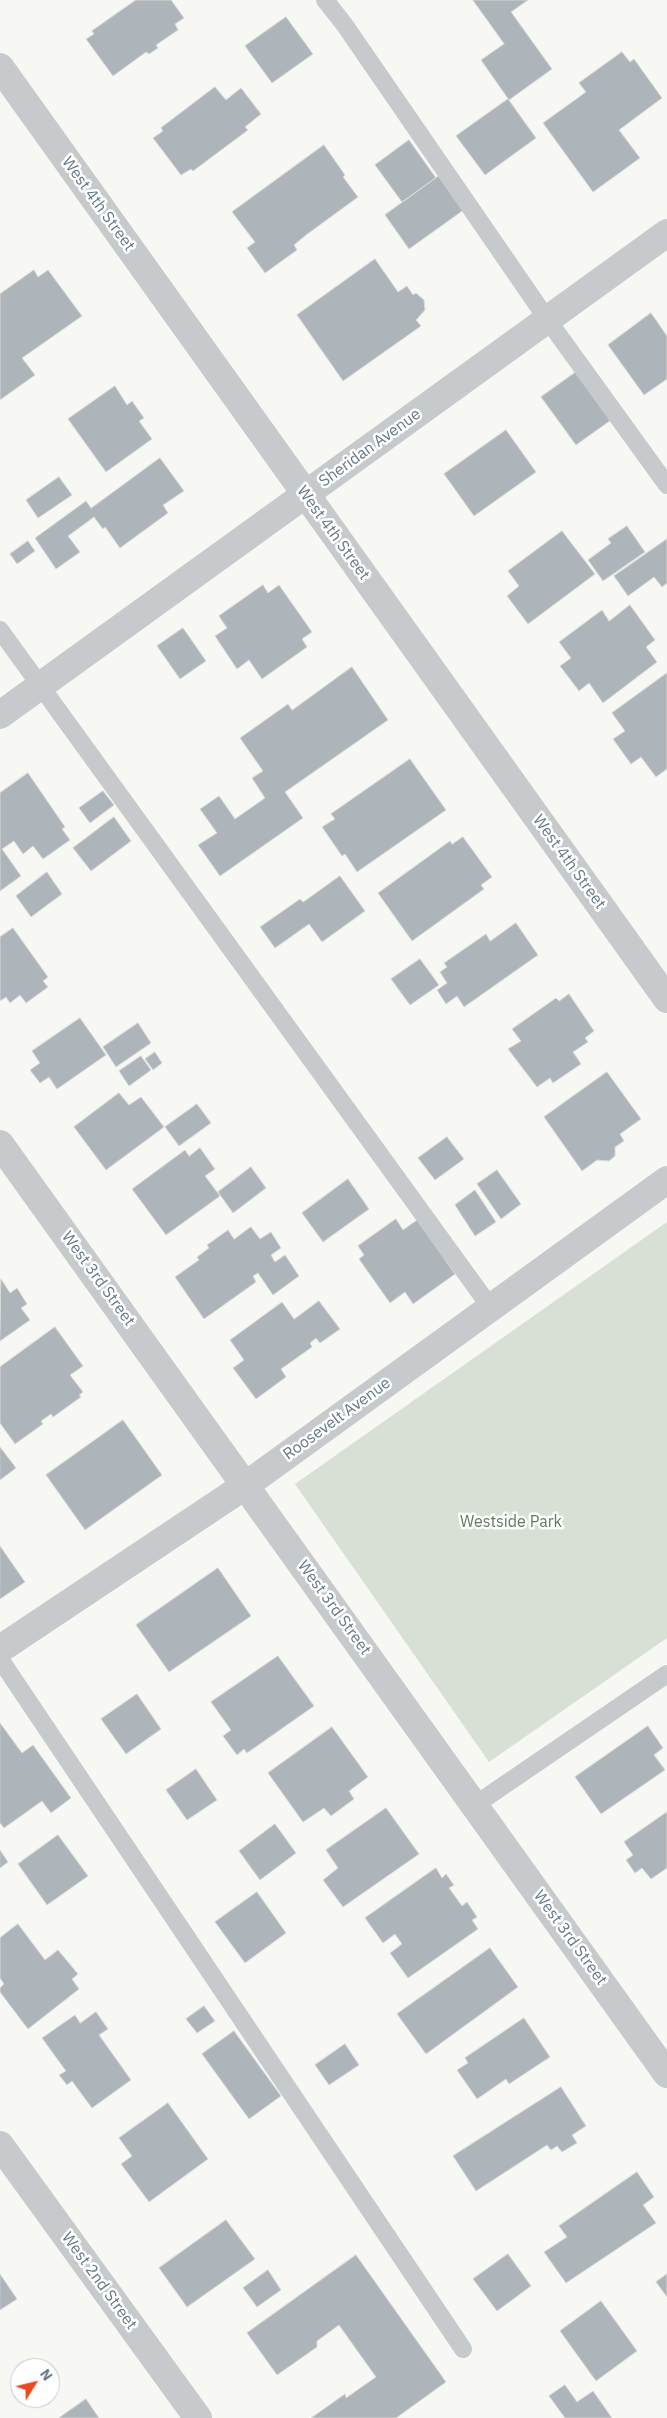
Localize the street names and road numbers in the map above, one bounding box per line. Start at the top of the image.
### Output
street label: West 4th Street [57,153,139,255]
street label: Sheridan Avenue [315,405,425,491]
street label: West 4th Street [292,482,374,584]
street label: West 4th Street [528,811,610,913]
street label: West 3rd Street [57,1228,139,1330]
street label: Roosevelt Avenue [280,1374,394,1464]
street label: West 3rd Street [293,1557,375,1659]
street label: West 3rd Street [529,1887,611,1989]
street label: West 2nd Street [57,2229,141,2333]

